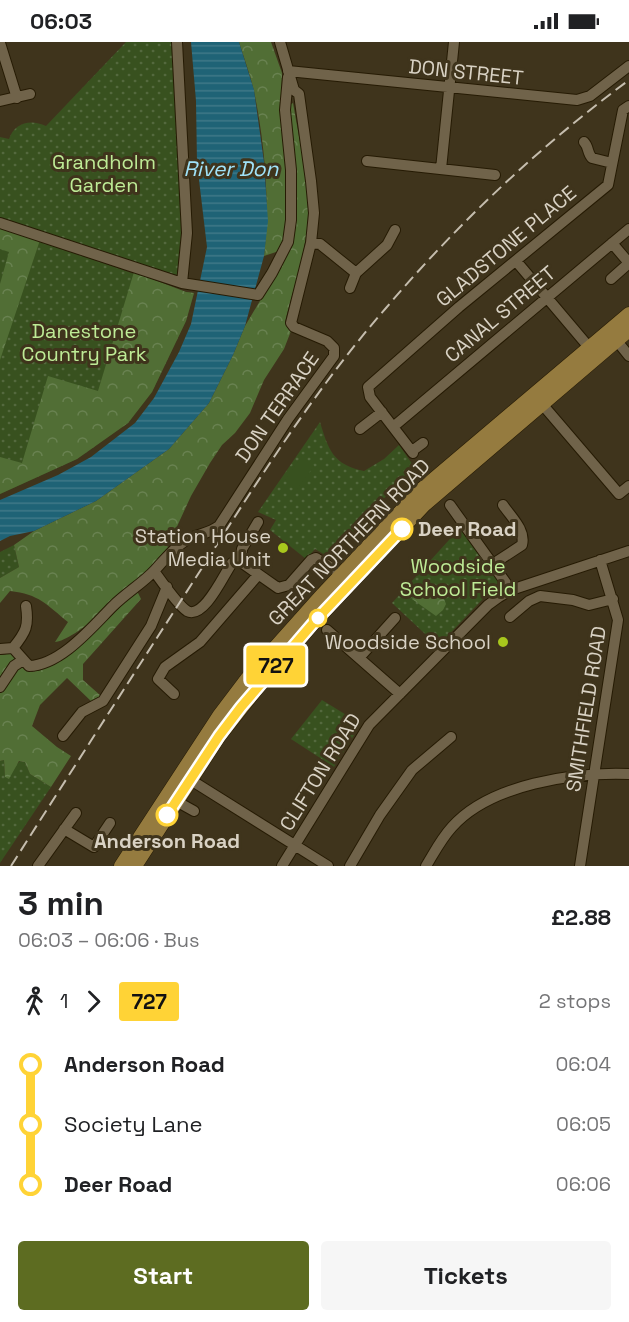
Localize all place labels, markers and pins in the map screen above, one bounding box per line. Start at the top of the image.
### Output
place label: Deer Road [418,516,516,542]
marker: Deer Road [391,518,413,540]
place label: Station House Media Unit [135,523,271,572]
marker: Station House Media Unit [276,541,290,555]
unlabelled marker [309,609,327,627]
place label: Woodside School [325,629,491,655]
marker: Woodside School [496,635,510,649]
marker: Anderson Road [156,804,178,826]
place label: Anderson Road [94,828,240,854]

